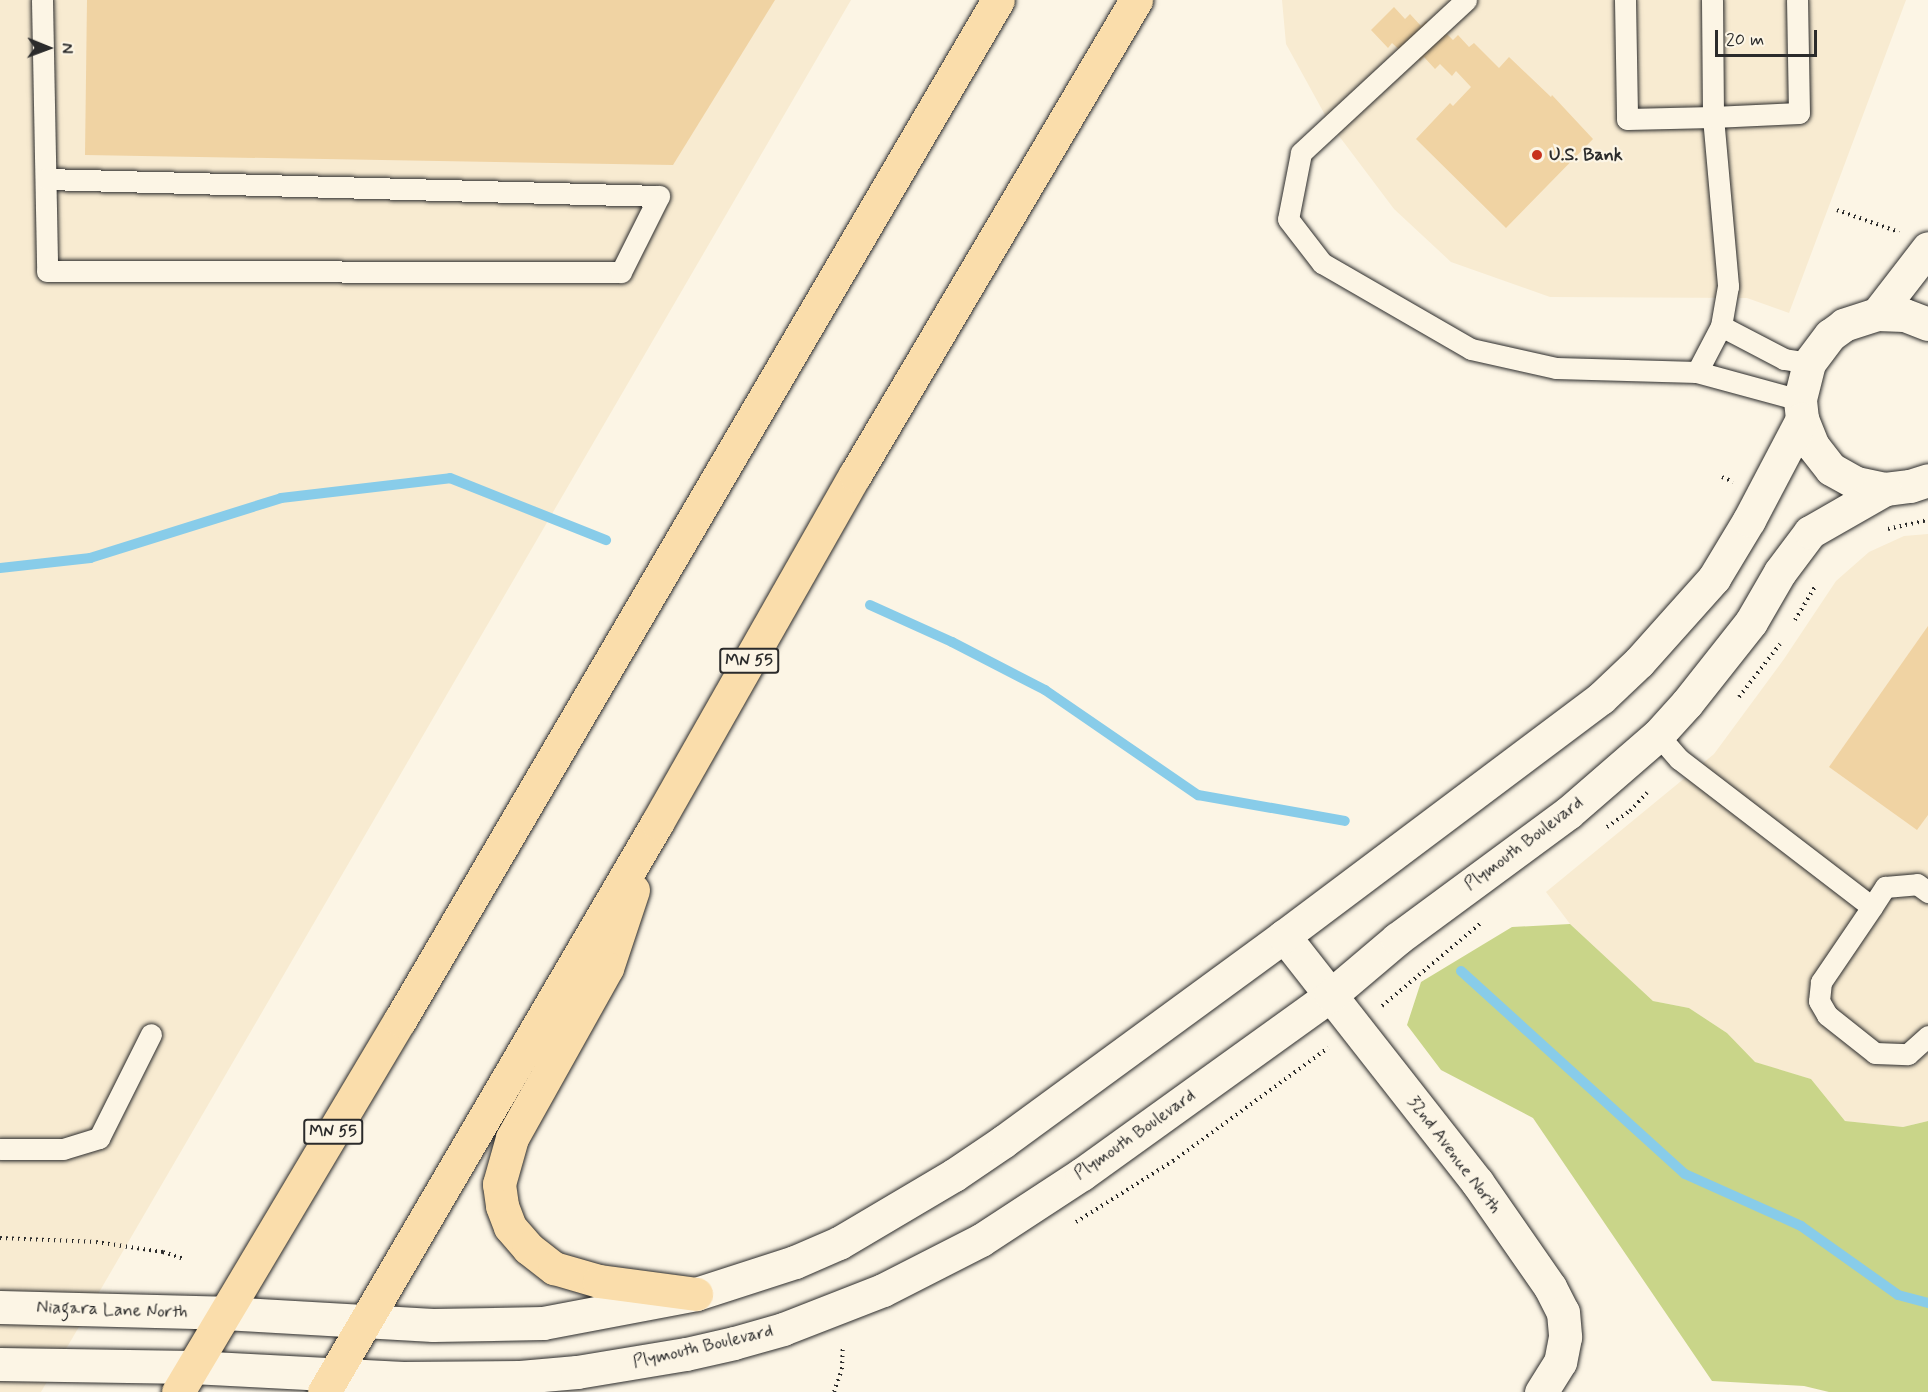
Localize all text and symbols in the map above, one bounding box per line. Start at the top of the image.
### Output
north arrow [18,18,78,78]
scale bar [1718,18,1820,56]
text: 20 m [1726,28,1764,52]
text: N [56,43,77,54]
place label: U.S. Bank [1549,144,1623,166]
marker: U.S. Bank [1530,148,1544,162]
road number: MN 55 [719,648,779,674]
street label: Plymouth Boulevard [1460,792,1588,896]
street label: Plymouth Boulevard [1070,1085,1200,1185]
street label: 32nd Avenue North [1402,1091,1506,1219]
road number: MN 55 [303,1119,363,1145]
street label: Niagara Lane North [36,1297,188,1323]
street label: Plymouth Boulevard [631,1320,775,1374]

